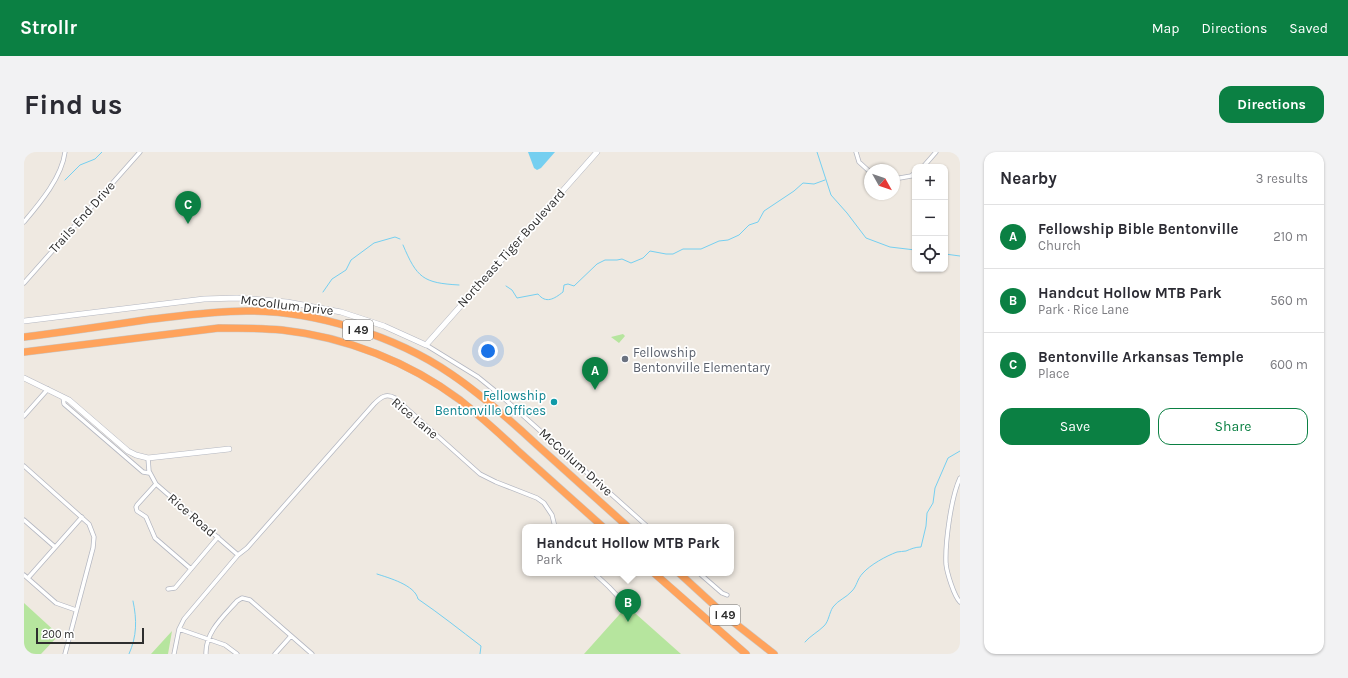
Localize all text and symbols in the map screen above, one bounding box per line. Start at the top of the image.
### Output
text: Strollr [20,17,77,39]
text: Map [1152,20,1180,37]
text: Directions [1202,20,1267,37]
text: Saved [1289,20,1328,37]
button: Directions [1219,86,1324,123]
text: Find us [24,88,123,121]
north arrow [864,164,900,200]
map controls [912,164,948,272]
button: + [912,164,948,200]
text: Nearby [1000,168,1057,188]
text: 3 results [1256,171,1308,186]
street label: Trails End Drive [46,178,118,256]
street label: Northeast Tiger Boulevard [454,186,568,310]
pin: C [175,191,201,224]
button: − [912,200,948,236]
text: Fellowship Bible Bentonville [1038,220,1239,238]
text: A [1009,229,1017,244]
text: 210 m [1273,229,1308,244]
button: locate [912,236,948,272]
text: Church [1038,238,1081,253]
text: Handcut Hollow MTB Park [1038,284,1222,302]
street label: McCollum Drive [240,292,335,318]
text: B [1009,293,1017,308]
text: 560 m [1270,293,1308,308]
text: Park · Rice Lane [1038,302,1129,317]
road number: I 49 [343,320,373,340]
your location [478,341,498,361]
place label: Fellowship Bentonville Elementary [633,345,770,375]
text: Bentonville Arkansas Temple [1038,348,1244,366]
marker: Fellowship Bentonville Elementary [620,354,630,364]
pin: A [582,357,608,390]
text: C [1009,357,1017,372]
text: 600 m [1270,357,1308,372]
text: Place [1038,366,1069,381]
place label: Fellowship Bentonville Offices [435,388,546,418]
street label: Rice Lane [389,394,442,442]
marker: Fellowship Bentonville Offices [549,397,559,407]
button: Save [1000,408,1150,445]
button: Share [1158,408,1308,445]
street label: McCollum Drive [536,425,616,499]
street label: Rice Road [165,490,219,540]
popup [522,524,734,576]
text: Handcut Hollow MTB Park [536,534,720,552]
text: Park [536,552,563,567]
pin: B [615,589,641,622]
road number: I 49 [710,605,740,625]
scale bar [36,626,144,645]
text: 200 m [42,628,74,641]

